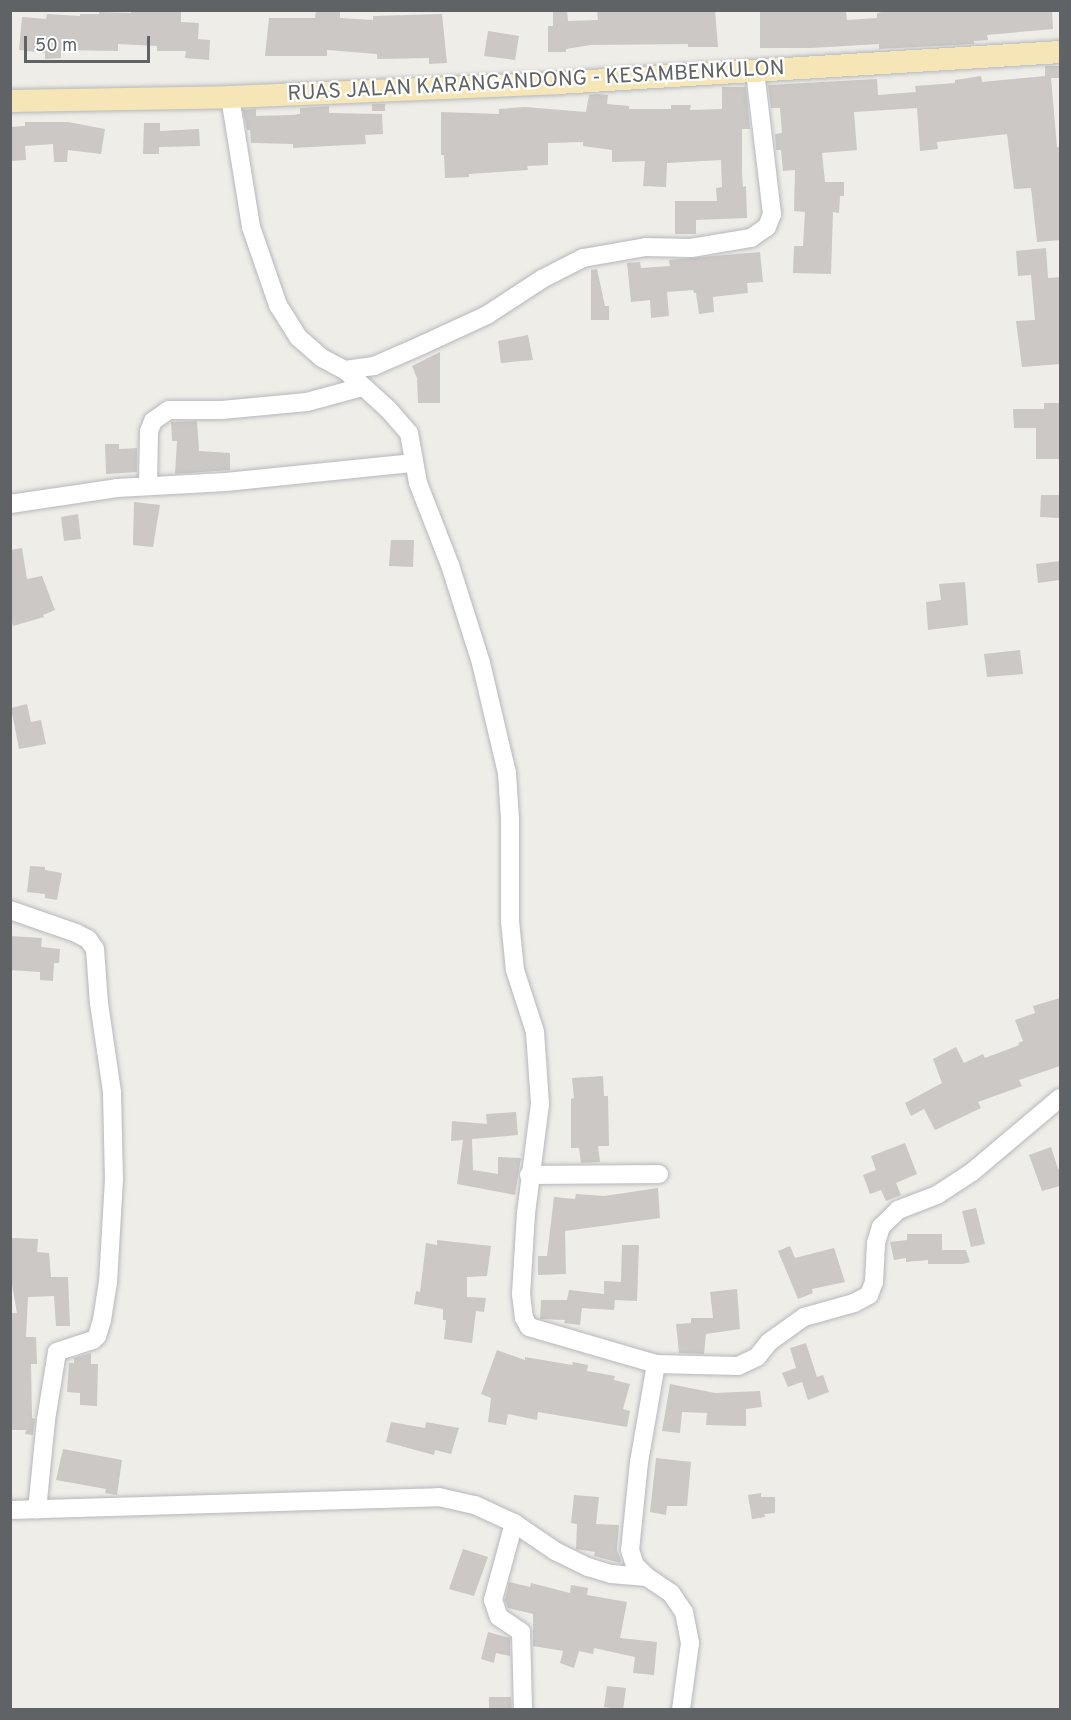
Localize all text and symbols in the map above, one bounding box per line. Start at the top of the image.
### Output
scale bar [27,24,153,62]
text: 50 m [35,35,77,58]
street label: RUAS JALAN KARANGANDONG - KESAMBENKULON [287,56,785,108]

